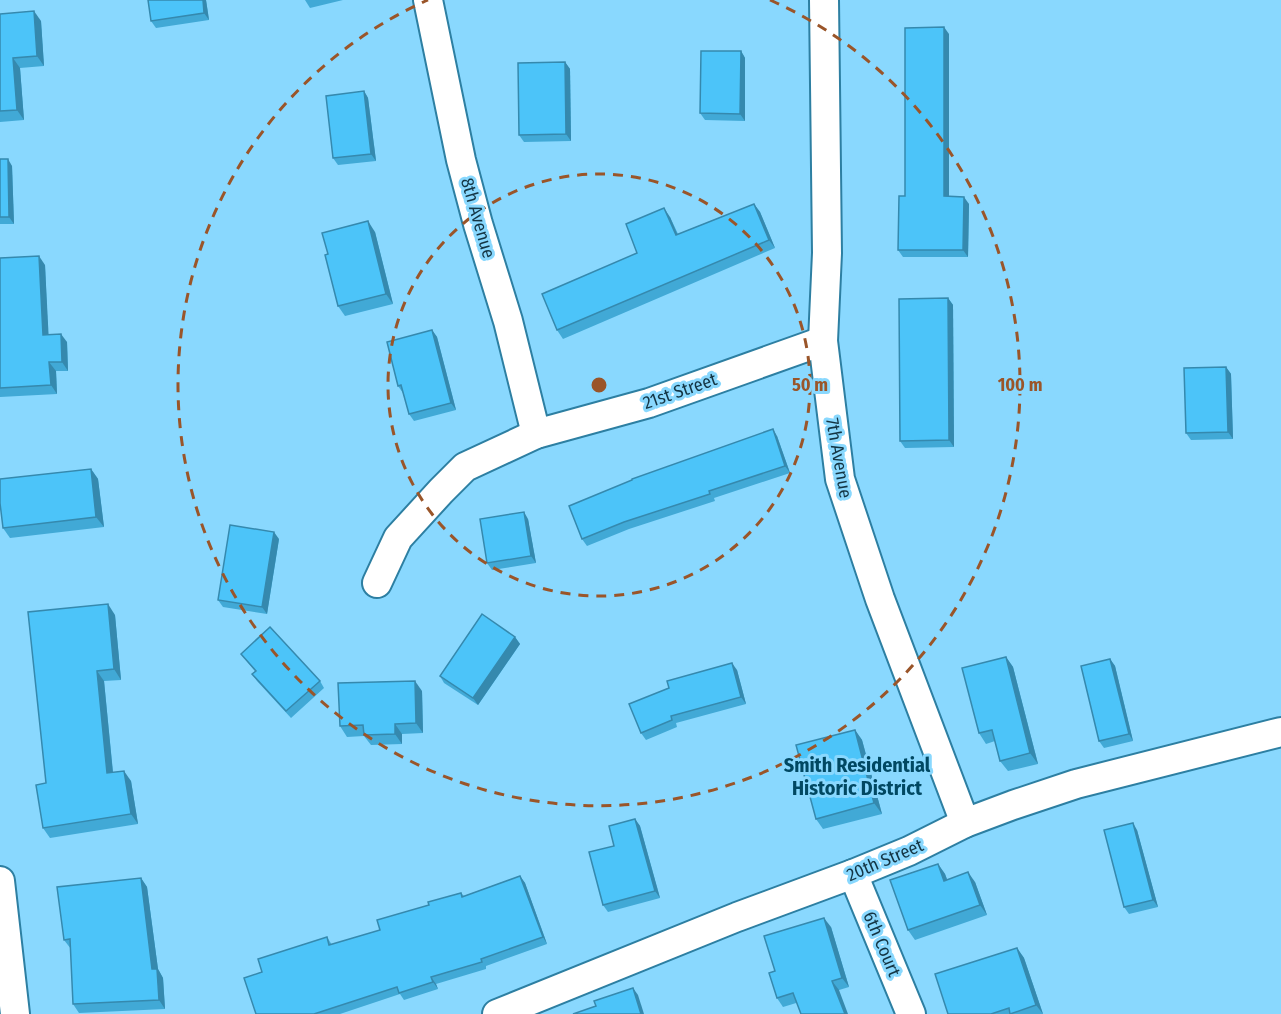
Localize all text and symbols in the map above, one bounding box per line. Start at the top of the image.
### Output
street label: 8th Avenue [456,175,500,261]
street label: 21st Street [640,368,720,414]
text: 50 m [792,374,828,396]
text: 100 m [998,374,1042,396]
centre of rings [589,375,609,395]
street label: 7th Avenue [821,416,857,500]
district label: Smith Residential Historic District [784,753,931,800]
street label: 20th Street [843,834,927,886]
street label: 6th Court [859,908,906,980]

